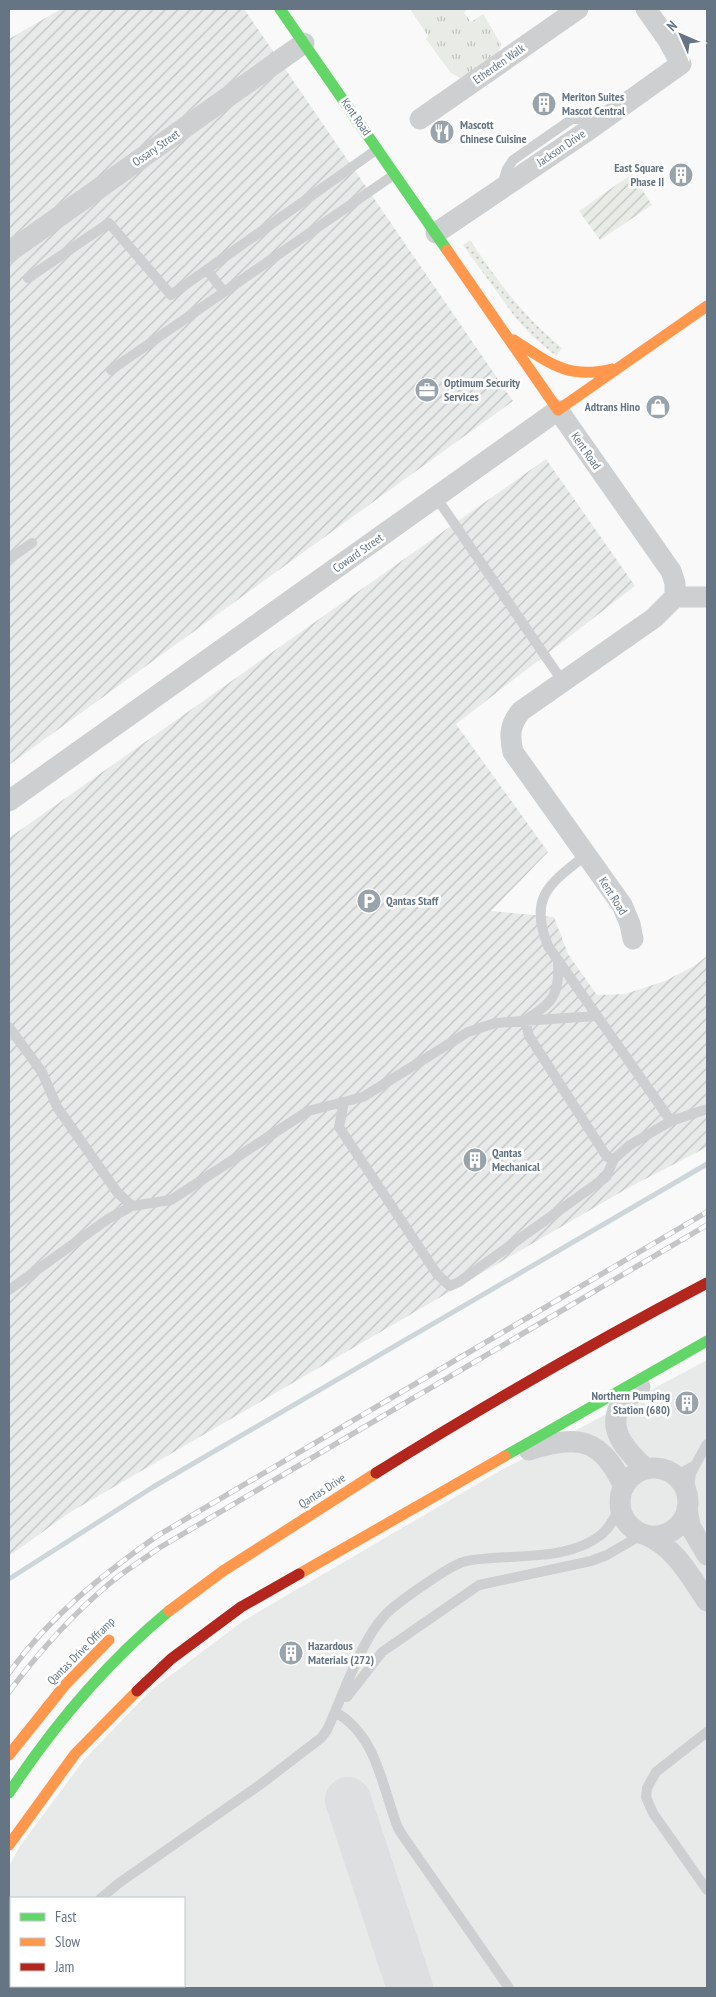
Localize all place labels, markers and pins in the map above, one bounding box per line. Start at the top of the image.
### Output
place label: Meriton Suites Mascot Central [562,89,625,118]
building icon: Meriton Suites Mascot Central [531,91,557,117]
place label: Mascott Chinese Cuisine [460,117,527,146]
restaurant icon: Mascott Chinese Cuisine [429,119,455,145]
place label: East Square Phase II [614,160,664,189]
building icon: East Square Phase II [668,162,694,188]
place label: Optimum Security Services [444,375,520,404]
office icon: Optimum Security Services [414,377,440,403]
shop icon: Adtrans Hino [645,394,671,420]
place label: Adtrans Hino [584,399,641,414]
parking icon: Qantas Staff [356,888,382,914]
place label: Qantas Staff [386,893,439,908]
place label: Qantas Mechanical [492,1145,540,1174]
building icon: Qantas Mechanical [462,1147,488,1173]
place label: Northern Pumping Station (680) [591,1388,670,1417]
building icon: Northern Pumping Station (680) [674,1390,700,1416]
place label: Hazardous Materials (272) [308,1638,374,1667]
building icon: Hazardous Materials (272) [278,1640,304,1666]

